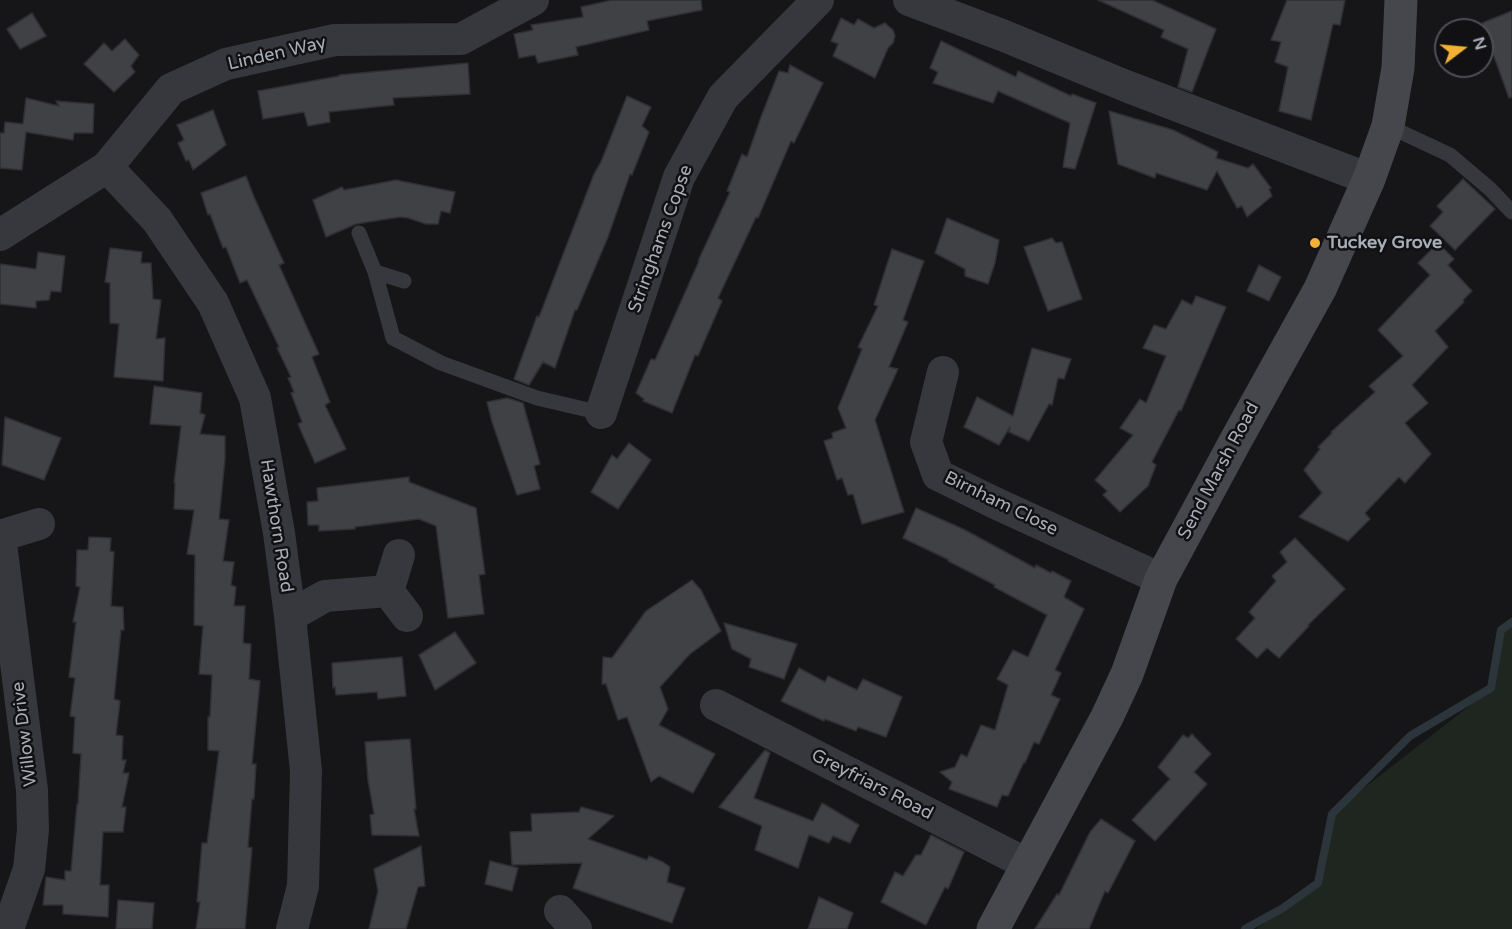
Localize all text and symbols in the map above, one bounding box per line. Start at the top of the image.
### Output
north arrow [1434,18,1494,78]
street label: Linden Way [226,32,328,76]
text: N [1468,35,1491,53]
street label: Stringhams Copse [624,162,698,316]
place label: Tuckey Grove [1327,232,1442,254]
marker: Tuckey Grove [1308,236,1322,250]
street label: Send Marsh Road [1174,399,1264,543]
street label: Hawthorn Road [255,458,297,594]
street label: Birnham Close [941,467,1061,541]
street label: Willow Drive [8,680,42,788]
street label: Greyfriars Road [807,745,937,825]

